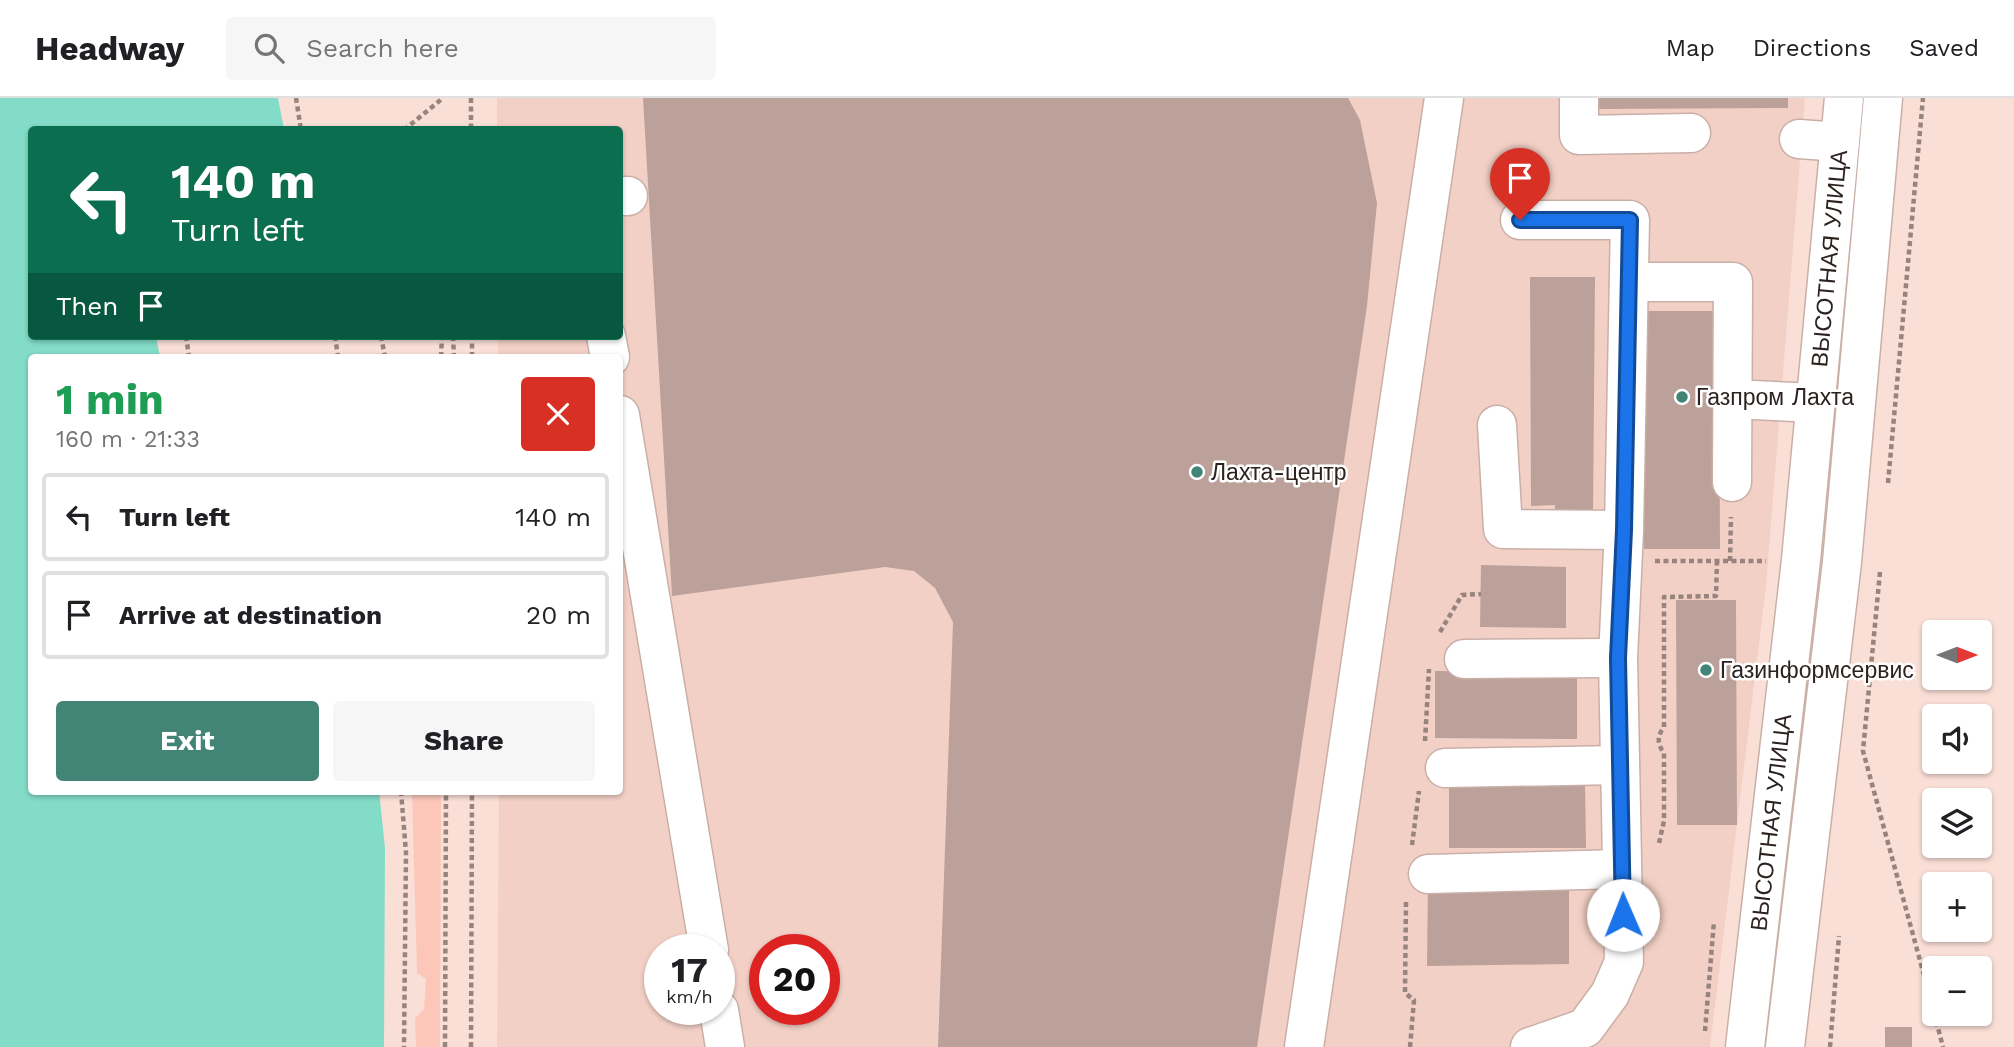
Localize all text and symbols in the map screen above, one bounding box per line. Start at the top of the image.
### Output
search box [226,17,716,80]
text: Headway [35,29,184,68]
icon: search [250,29,288,67]
text: Search here [306,33,459,63]
text: Map [1666,34,1715,62]
text: Directions [1753,34,1871,62]
text: Saved [1909,34,1979,62]
pin [1490,148,1550,220]
street label: ВЫСОТНАЯ УЛИЦА [1806,148,1853,368]
text: 140 m [171,152,315,210]
icon: left [56,154,147,245]
icon: arrive [1501,159,1539,197]
text: Turn left [171,211,304,249]
icon: arrive [132,287,170,325]
text: Then [56,291,118,321]
text: 1 min [56,375,164,424]
button: close [521,377,595,451]
place label: Газпром Лахта [1696,384,1854,411]
marker: Газпром Лахта [1674,389,1690,405]
text: 160 m · 21:33 [56,426,200,453]
place label: Лахта-центр [1211,459,1347,486]
marker: Лахта-центр [1189,464,1205,480]
icon: left [60,498,98,536]
text: Turn left [119,502,230,532]
text: 140 m [515,502,591,532]
icon: arrive [60,596,98,634]
text: Arrive at destination [119,600,382,630]
text: 20 m [526,600,591,630]
north arrow [1922,620,1992,690]
map controls [1922,620,1992,1026]
place label: Газинформсервис [1720,657,1914,684]
marker: Газинформсервис [1698,662,1714,678]
button: Exit [56,701,319,781]
button: Share [333,701,595,781]
button: sound [1922,704,1992,774]
street label: ВЫСОТНАЯ УЛИЦА [1745,712,1797,932]
button: layers [1922,788,1992,858]
button: + [1922,872,1992,942]
position arrow [1586,878,1660,952]
speed limit sign: 20 [749,934,840,1025]
text: 17 [671,949,708,991]
button: − [1922,956,1992,1026]
text: km/h [666,986,713,1007]

